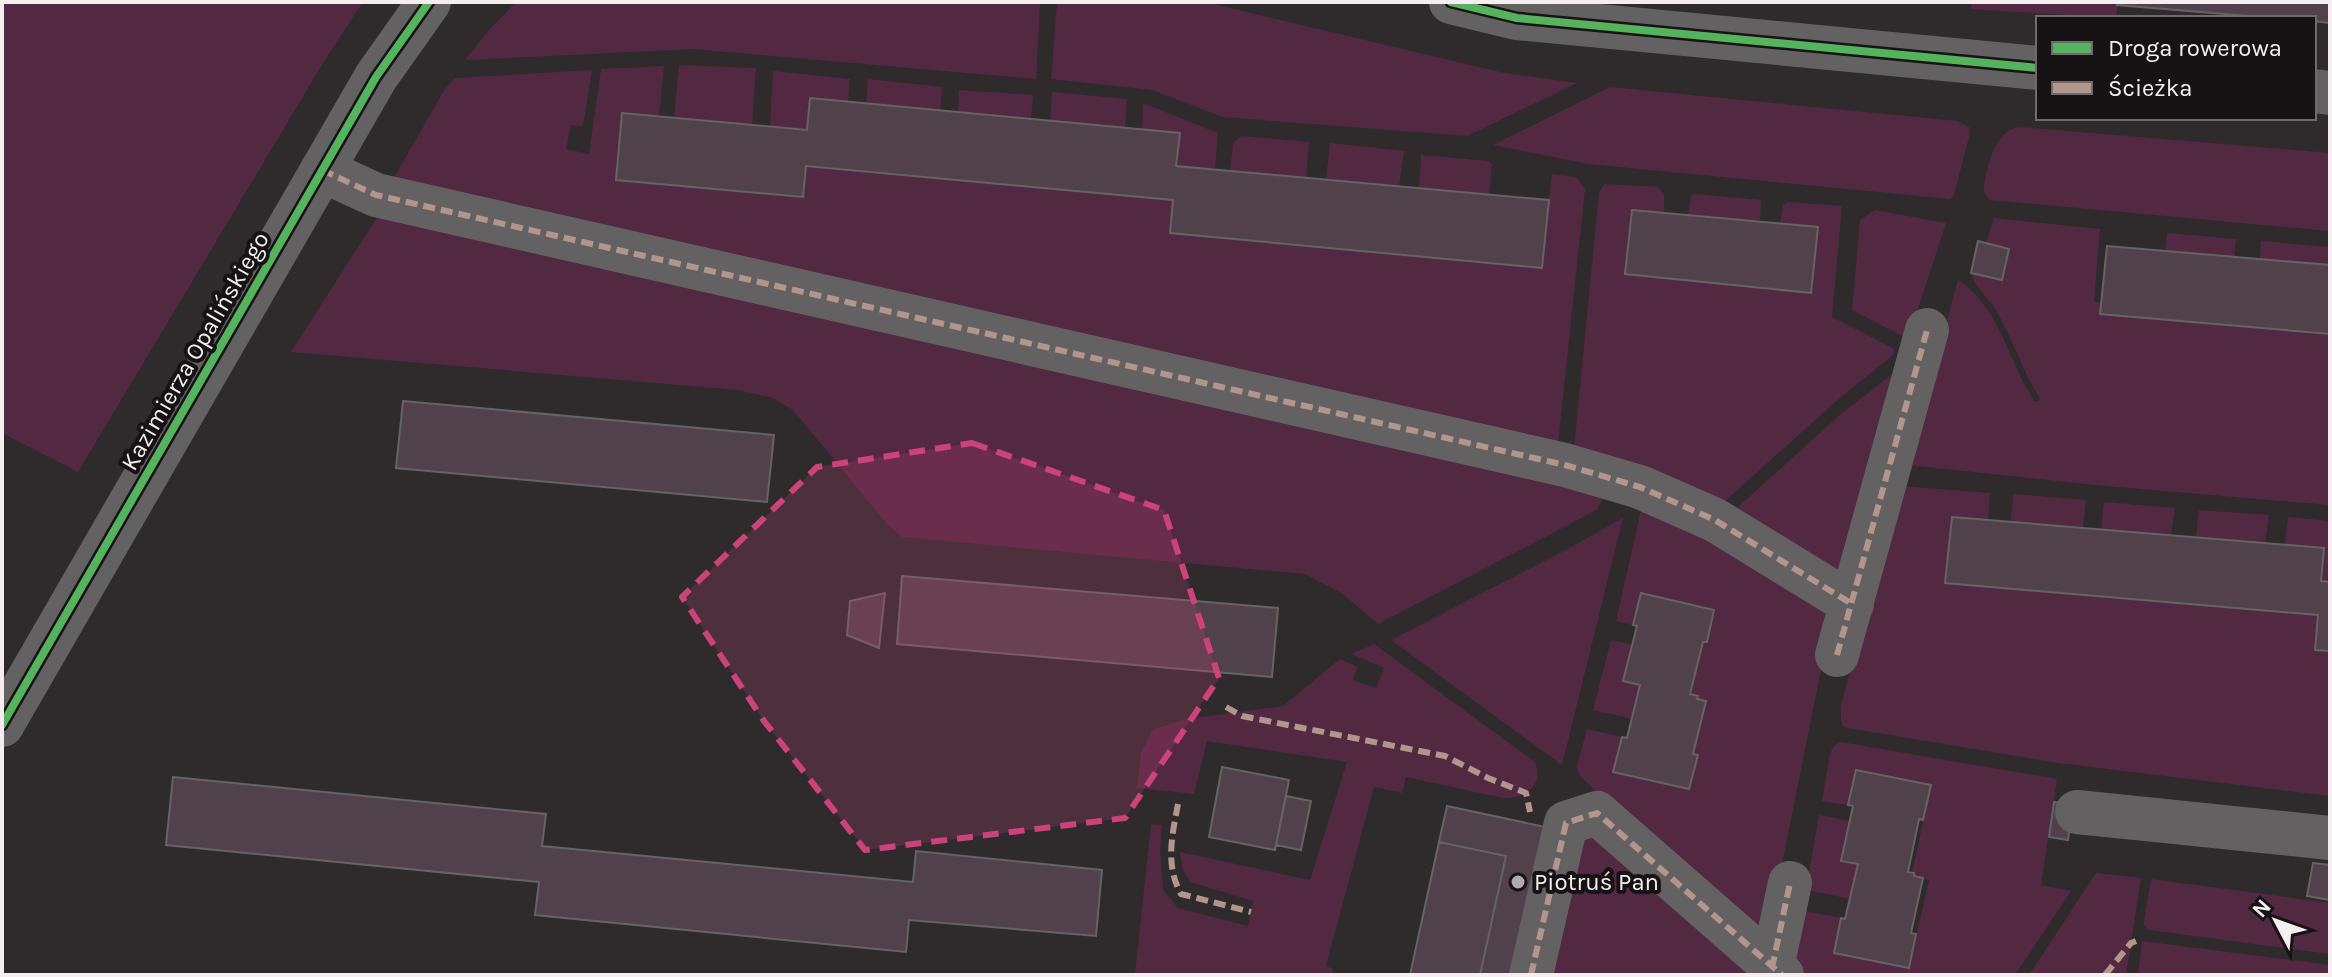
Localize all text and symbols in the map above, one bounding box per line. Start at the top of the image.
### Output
legend [2036,16,2316,120]
text: Droga rowerowa [2108,34,2282,62]
text: Ścieżka [2108,74,2193,102]
street label: Kazimierza Opalińskiego [115,227,275,475]
place label: Piotruś Pan [1534,868,1659,896]
marker: Piotruś Pan [1509,873,1527,891]
north arrow [2236,881,2316,961]
text: N [2247,894,2277,923]

